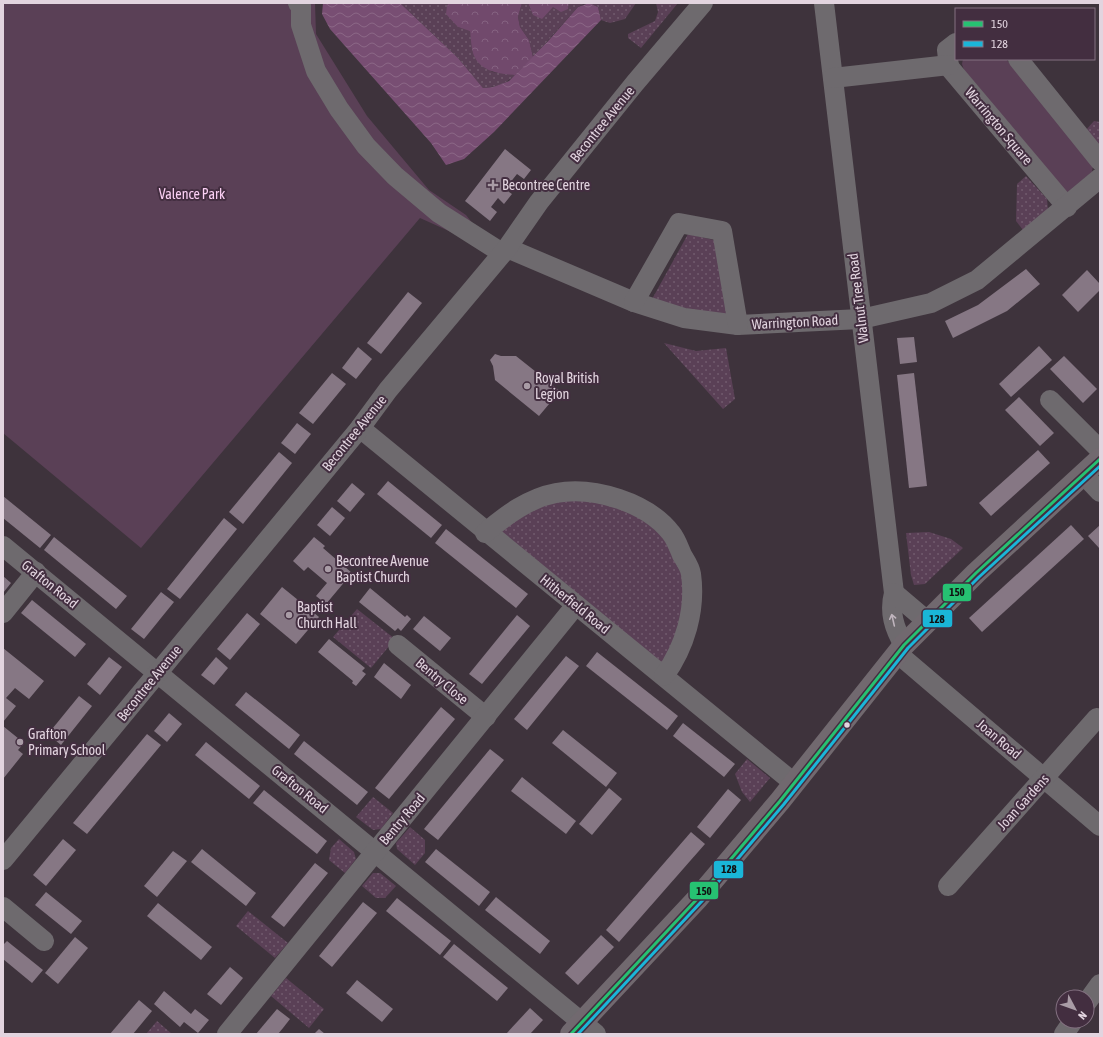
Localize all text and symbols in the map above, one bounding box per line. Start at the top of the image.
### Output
legend [955,8,1095,60]
text: 150 [991,17,1008,31]
text: 128 [991,37,1008,51]
street label: Becontree Avenue [567,83,637,165]
street label: Warrington Square [962,84,1036,168]
place label: Becontree Centre [502,177,590,193]
marker: Becontree Centre [487,179,499,191]
park label: Valence Park [159,186,225,202]
street label: Walnut Tree Road [845,252,871,344]
street label: Warrington Road [751,312,839,332]
place label: Royal British Legion [535,370,599,402]
marker: Royal British Legion [522,381,532,391]
street label: Becontree Avenue [319,392,389,474]
place label: Becontree Avenue Baptist Church [336,553,429,585]
street label: Grafton Road [19,557,81,611]
marker: Becontree Avenue Baptist Church [323,564,333,574]
street label: Hitherfield Road [537,571,613,637]
line badge: 150 [942,583,972,602]
text: 150 [949,586,965,598]
place label: Baptist Church Hall [297,599,357,631]
line badge: 128 [922,609,953,628]
marker: Baptist Church Hall [284,610,294,620]
text: 128 [929,613,945,625]
one-way arrow [889,614,897,627]
street label: Becontree Avenue [114,642,184,724]
street label: Bentry Close [413,654,471,708]
street label: Joan Road [974,716,1024,762]
unlabelled marker [842,720,852,730]
place label: Grafton Primary School [28,726,106,758]
marker: Grafton Primary School [15,737,25,747]
street label: Grafton Road [269,762,331,816]
street label: Joan Gardens [994,771,1052,833]
street label: Bentry Road [376,790,428,848]
line badge: 128 [713,860,744,879]
text: 128 [721,863,737,875]
line badge: 150 [689,881,719,900]
text: 150 [696,885,712,897]
north arrow [1055,989,1095,1029]
text: N [1076,1009,1089,1022]

